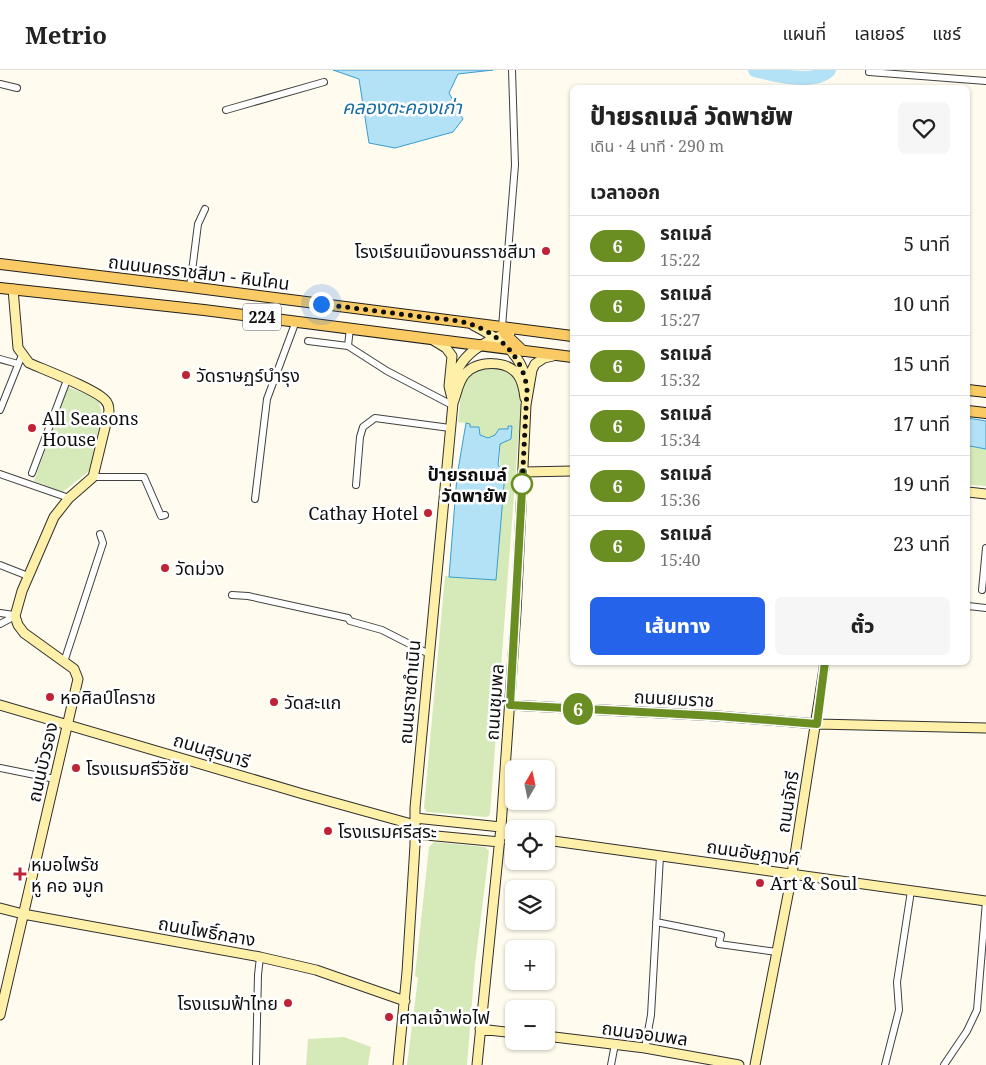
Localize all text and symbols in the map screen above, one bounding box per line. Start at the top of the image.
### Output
text: Metrio [25,18,107,51]
text: แผนที่ [782,21,826,45]
text: เลเยอร์ [854,21,904,45]
text: แชร์ [932,21,961,45]
water label: คลองตะคองเก่า [342,94,463,120]
text: ป้ายรถเมล์ วัดพายัพ [590,99,793,132]
button: heart [898,102,950,154]
text: เดิน · 4 นาที · 290 m [590,135,724,157]
text: เวลาออก [590,179,660,205]
text: รถเมล์ [660,220,712,246]
text: 5 นาที [904,231,950,257]
text: 6 [612,234,623,258]
place label: โรงเรียนเมืองนครราชสีมา [355,239,536,263]
marker: โรงเรียนเมืองนครราชสีมา [540,245,552,257]
street label: ถนนนครราชสีมา - หินโคน [107,249,291,295]
text: 15:22 [660,249,700,271]
text: รถเมล์ [660,280,712,306]
text: 10 นาที [893,291,950,317]
your location [309,292,334,317]
text: 6 [612,294,623,318]
road number: 224 [243,303,281,330]
text: 15:27 [660,309,700,331]
text: รถเมล์ [660,340,712,366]
text: 15 นาที [893,351,950,377]
text: 6 [612,354,623,378]
place label: วัดราษฏร์บำรุง [196,363,300,387]
marker: วัดราษฏร์บำรุง [180,369,192,381]
text: 15:32 [660,369,700,391]
text: รถเมล์ [660,400,712,426]
place label: All Seasons House [42,406,138,451]
text: 17 นาที [893,411,950,437]
text: 6 [612,414,623,438]
marker: All Seasons House [26,422,38,434]
text: 15:34 [660,429,700,451]
text: รถเมล์ [660,460,712,486]
place label: ป้ายรถเมล์ วัดพายัพ [427,462,507,507]
text: 19 นาที [893,471,950,497]
marker: ป้ายรถเมล์ วัดพายัพ [511,473,533,495]
text: 6 [612,474,623,498]
text: 15:36 [660,489,700,511]
place label: Cathay Hotel [308,501,418,525]
marker: Cathay Hotel [422,507,434,519]
text: รถเมล์ [660,520,712,546]
text: 23 นาที [893,531,950,557]
text: 6 [612,534,623,558]
text: 15:40 [660,549,700,571]
place label: วัดม่วง [175,556,225,580]
marker: วัดม่วง [159,562,171,574]
button: เส้นทาง [590,597,765,655]
button: ตั๋ว [775,597,950,655]
street label: ถนนราชดำเนิน [392,639,426,745]
street label: ถนนชุมพล [479,663,509,741]
street label: ถนนยมราช [633,684,715,712]
place label: หอศิลป์โคราช [60,685,156,709]
place label: วัดสะแก [284,690,341,714]
marker: หอศิลป์โคราช [44,691,56,703]
line badge: 6 [562,693,594,725]
marker: วัดสะแก [268,696,280,708]
text: 6 [573,697,583,721]
street label: ถนนบัวรอง [21,720,63,804]
street label: ถนนสุรนารี [171,727,254,773]
place label: โรงแรมศรีวิชัย [86,756,189,780]
north arrow [505,760,555,810]
map controls [505,760,555,1050]
marker: โรงแรมศรีวิชัย [70,762,82,774]
street label: ถนนจักรี [770,769,804,835]
place label: โรงแรมศรีสุระ [338,819,437,843]
button: locate [505,820,555,870]
marker: โรงแรมศรีสุระ [322,825,334,837]
street label: ถนนอัษฎางค์ [705,834,801,870]
place label: หมอไพรัช หู คอ จมูก [31,852,104,898]
marker: หมอไพรัช หู คอ จมูก [13,867,27,881]
place label: Art & Soul [770,871,858,895]
marker: Art & Soul [754,877,766,889]
button: layers [505,880,555,930]
street label: ถนนโพธิ์กลาง [156,911,258,951]
button: + [505,940,555,990]
place label: โรงแรมฟ้าไทย [178,991,278,1015]
marker: โรงแรมฟ้าไทย [282,997,294,1009]
button: − [505,1000,555,1050]
place label: ศาลเจ้าพ่อไฟ [399,1005,490,1029]
marker: ศาลเจ้าพ่อไฟ [383,1011,395,1023]
street label: ถนนจอมพล [600,1015,690,1051]

